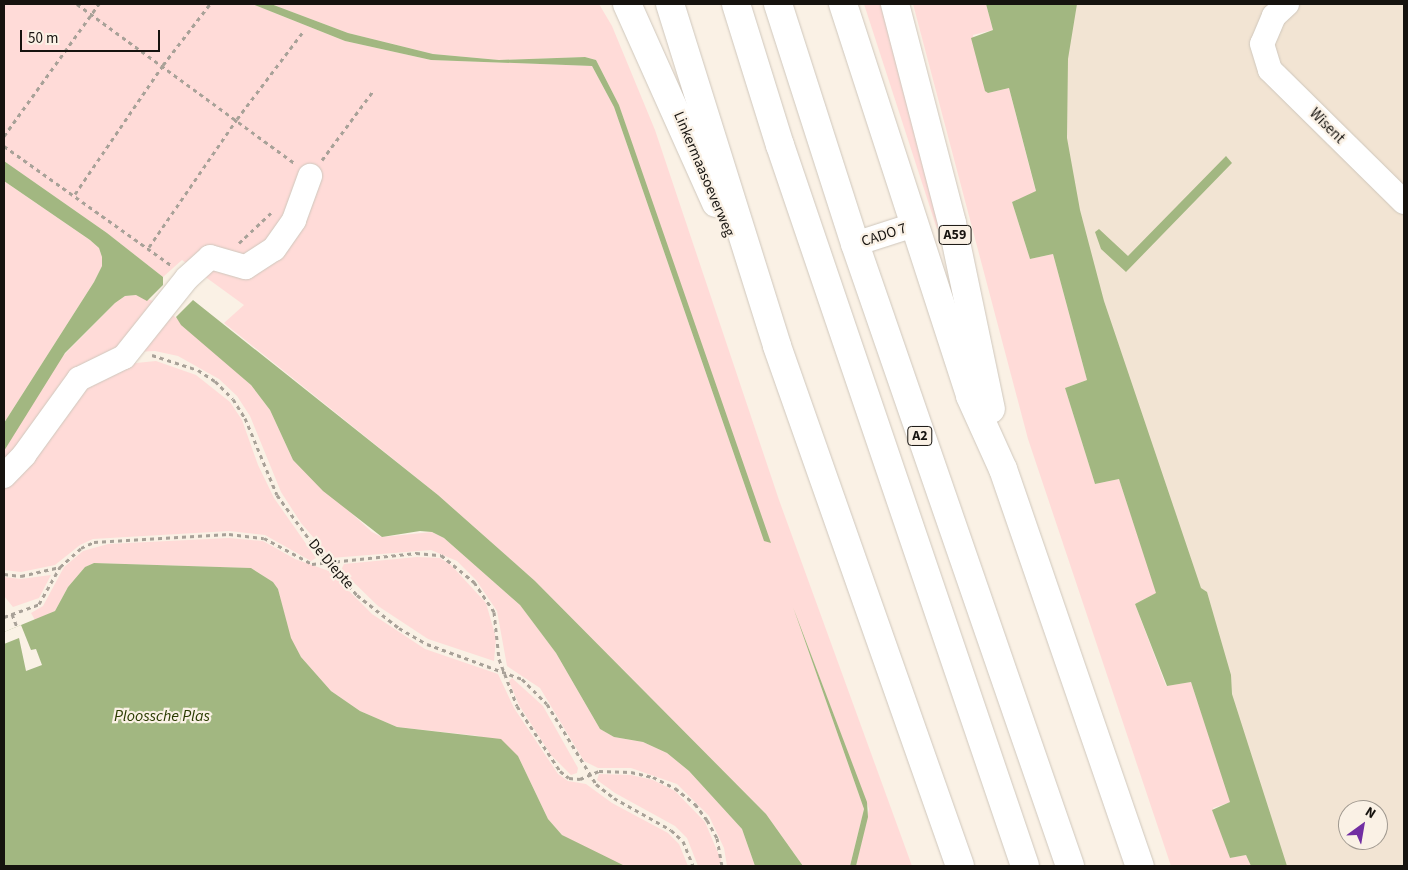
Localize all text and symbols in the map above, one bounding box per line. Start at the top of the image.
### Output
scale bar [22,20,162,52]
text: 50 m [28,28,58,49]
street label: Wisent [1306,105,1348,147]
street label: Linkermaasoeverweg [670,109,738,239]
street label: CADO 7 [859,219,909,251]
road number: A59 [938,224,972,246]
road number: A2 [906,424,934,448]
street label: De Diepte [304,535,358,593]
water label: Ploossche Plas [114,706,210,726]
north arrow [1338,800,1388,850]
text: N [1361,802,1380,824]

